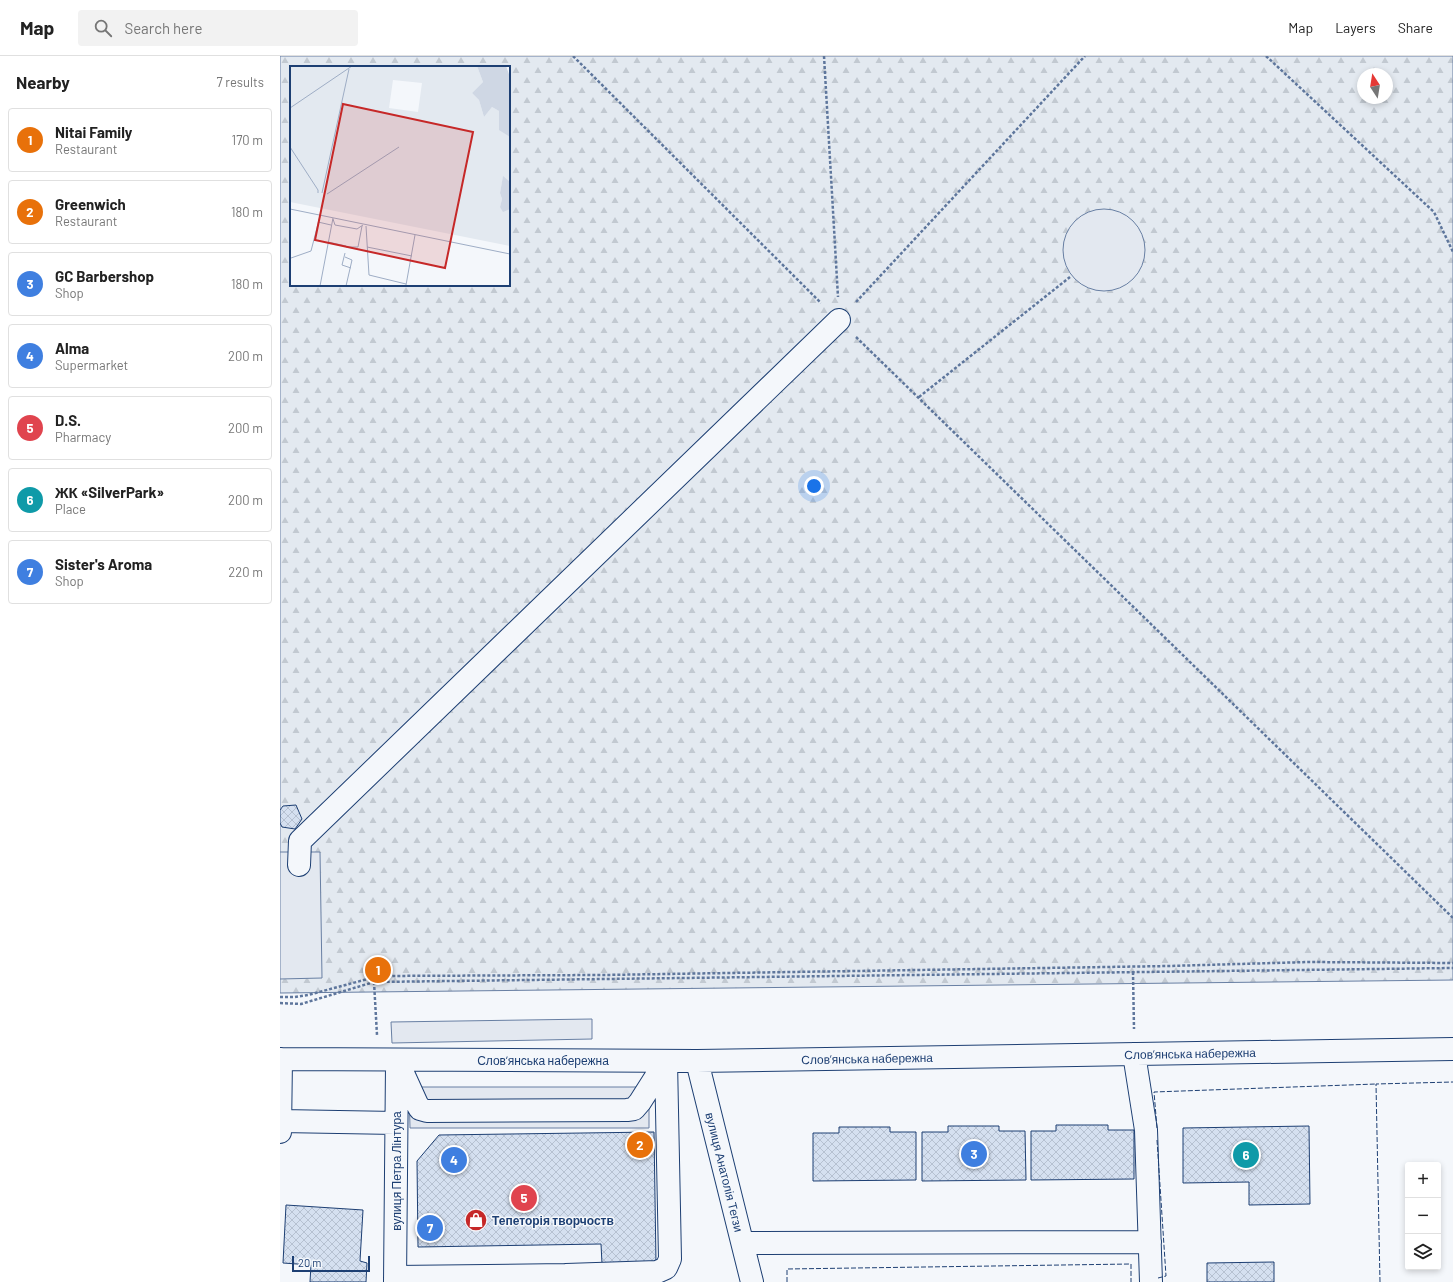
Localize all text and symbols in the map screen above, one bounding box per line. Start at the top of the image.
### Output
search box [78,10,358,46]
text: Map [20,16,54,39]
icon: search [92,17,114,39]
text: Search here [124,19,202,37]
text: Map [1288,19,1313,36]
text: Layers [1335,19,1376,36]
text: Share [1398,19,1433,36]
inset map [290,66,510,286]
north arrow [1357,68,1393,104]
text: Nearby [16,72,70,92]
text: 7 results [217,74,264,90]
text: Nitai Family [55,123,132,141]
text: 1 [28,132,32,148]
text: 170 m [232,132,263,148]
text: Restaurant [55,141,117,157]
text: Greenwich [55,195,126,213]
text: 2 [26,204,34,220]
text: 180 m [231,204,263,220]
text: Restaurant [55,213,117,229]
text: GC Barbershop [55,267,154,285]
text: 3 [26,276,34,292]
text: 180 m [231,276,263,292]
text: Shop [55,285,84,301]
text: Alma [55,339,89,357]
text: 4 [26,348,34,364]
text: 200 m [228,348,263,364]
text: Supermarket [55,357,128,373]
text: D.S. [55,411,81,429]
text: 5 [26,420,34,436]
text: 200 m [228,420,263,436]
text: Pharmacy [55,429,111,445]
your location [804,476,824,496]
text: ЖК «SilverPark» [55,483,164,501]
text: 6 [27,492,33,508]
text: 200 m [228,492,263,508]
text: Place [55,501,86,517]
text: Sister's Aroma [55,555,152,573]
text: 7 [27,564,33,580]
text: 220 m [228,564,263,580]
text: Shop [55,573,84,589]
pin: 1 [365,955,391,985]
street label: Словʼянська набережна [1124,1045,1256,1062]
street label: Словʼянська набережна [801,1050,933,1067]
street label: Словʼянська набережна [477,1053,609,1068]
street label: вулиця Петра Лінтура [389,1111,404,1231]
street label: вулиця Анатолія Тегзи [702,1111,747,1233]
pin: 2 [627,1130,653,1160]
pin: 3 [961,1139,987,1169]
pin: 6 [1233,1140,1259,1170]
pin: 4 [441,1145,467,1175]
map controls [1405,1162,1441,1270]
button: + [1405,1162,1441,1198]
pin: 5 [511,1183,537,1213]
button: − [1405,1198,1441,1234]
shop icon: Тепеторія творчоств [463,1207,489,1233]
pin: 7 [417,1213,443,1243]
place label: Тепеторія творчоств [492,1213,614,1228]
button: layers [1405,1234,1441,1270]
scale bar [292,1254,370,1273]
text: 20 m [298,1256,321,1269]

